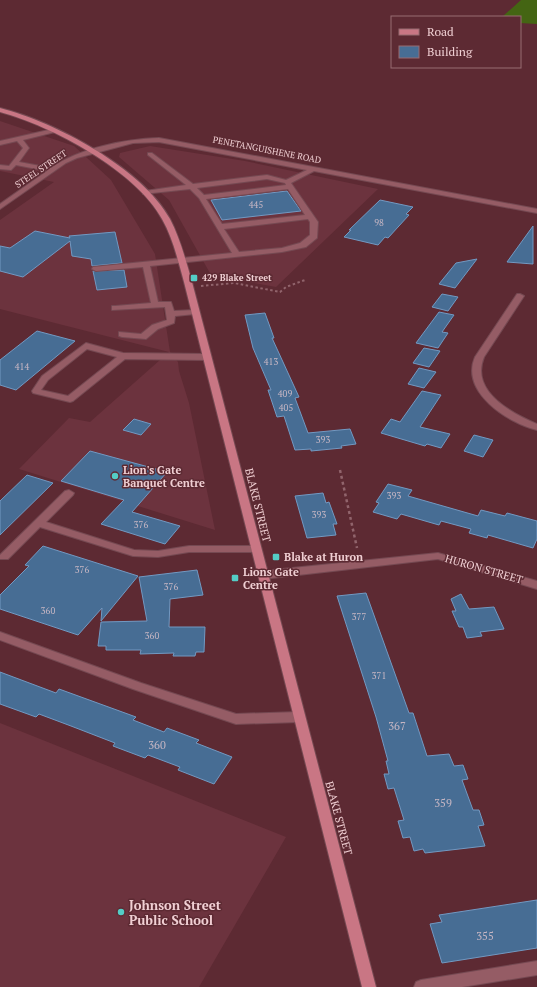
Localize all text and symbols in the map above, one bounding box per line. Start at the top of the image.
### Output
legend [391,16,521,68]
text: Road [427,24,454,39]
text: Building [427,44,473,59]
street label: PENETANGUISHENE ROAD [212,134,322,166]
street label: STEEL STREET [13,147,70,191]
house number: 445 [249,199,263,211]
house number: 98 [374,217,384,229]
place label: 429 Blake Street [202,272,272,284]
marker: 429 Blake Street [189,273,199,283]
house number: 413 [264,356,278,368]
house number: 414 [15,361,29,373]
house number: 409 [278,388,292,400]
house number: 405 [279,402,293,414]
house number: 393 [316,434,330,446]
place label: Lion's Gate Banquet Centre [123,463,205,490]
street label: BLAKE STREET [242,467,274,544]
marker: Lion's Gate Banquet Centre [110,471,120,481]
house number: 393 [387,490,401,502]
house number: 393 [312,509,326,521]
house number: 376 [134,519,148,531]
place label: Blake at Huron [284,550,363,564]
street label: HURON STREET [443,551,525,587]
marker: Blake at Huron [271,552,281,562]
house number: 376 [75,564,89,576]
place label: Lions Gate Centre [243,565,299,592]
marker: Lions Gate Centre [230,573,240,583]
house number: 376 [164,581,178,593]
house number: 360 [41,605,55,617]
house number: 377 [352,611,366,623]
house number: 360 [145,630,159,642]
house number: 371 [372,670,386,682]
house number: 367 [388,719,406,733]
house number: 360 [148,738,166,752]
street label: BLAKE STREET [322,780,356,857]
house number: 359 [434,796,452,810]
place label: Johnson Street Public School [129,896,222,929]
marker: Johnson Street Public School [116,907,126,917]
house number: 355 [476,929,494,943]

